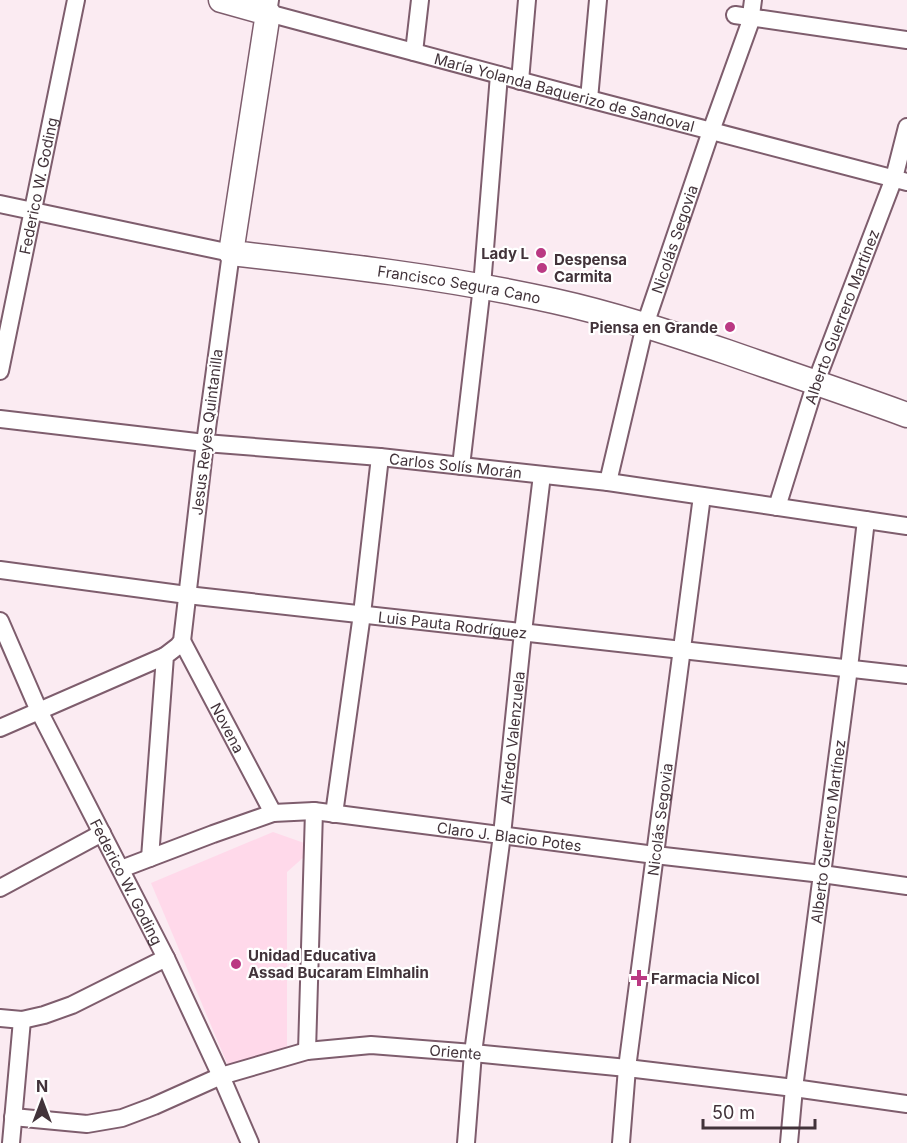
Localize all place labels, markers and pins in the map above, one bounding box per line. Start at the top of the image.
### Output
place label: Lady L [481,244,529,263]
marker: Lady L [534,246,548,260]
place label: Despensa Carmita [554,250,627,286]
marker: Despensa Carmita [535,261,549,275]
place label: Piensa en Grande [590,318,718,337]
marker: Piensa en Grande [723,320,737,334]
place label: Unidad Educativa Assad Bucaram Elmhalin [248,946,429,982]
marker: Unidad Educativa Assad Bucaram Elmhalin [229,957,243,971]
place label: Farmacia Nicol [651,969,760,988]
marker: Farmacia Nicol [632,971,646,985]

